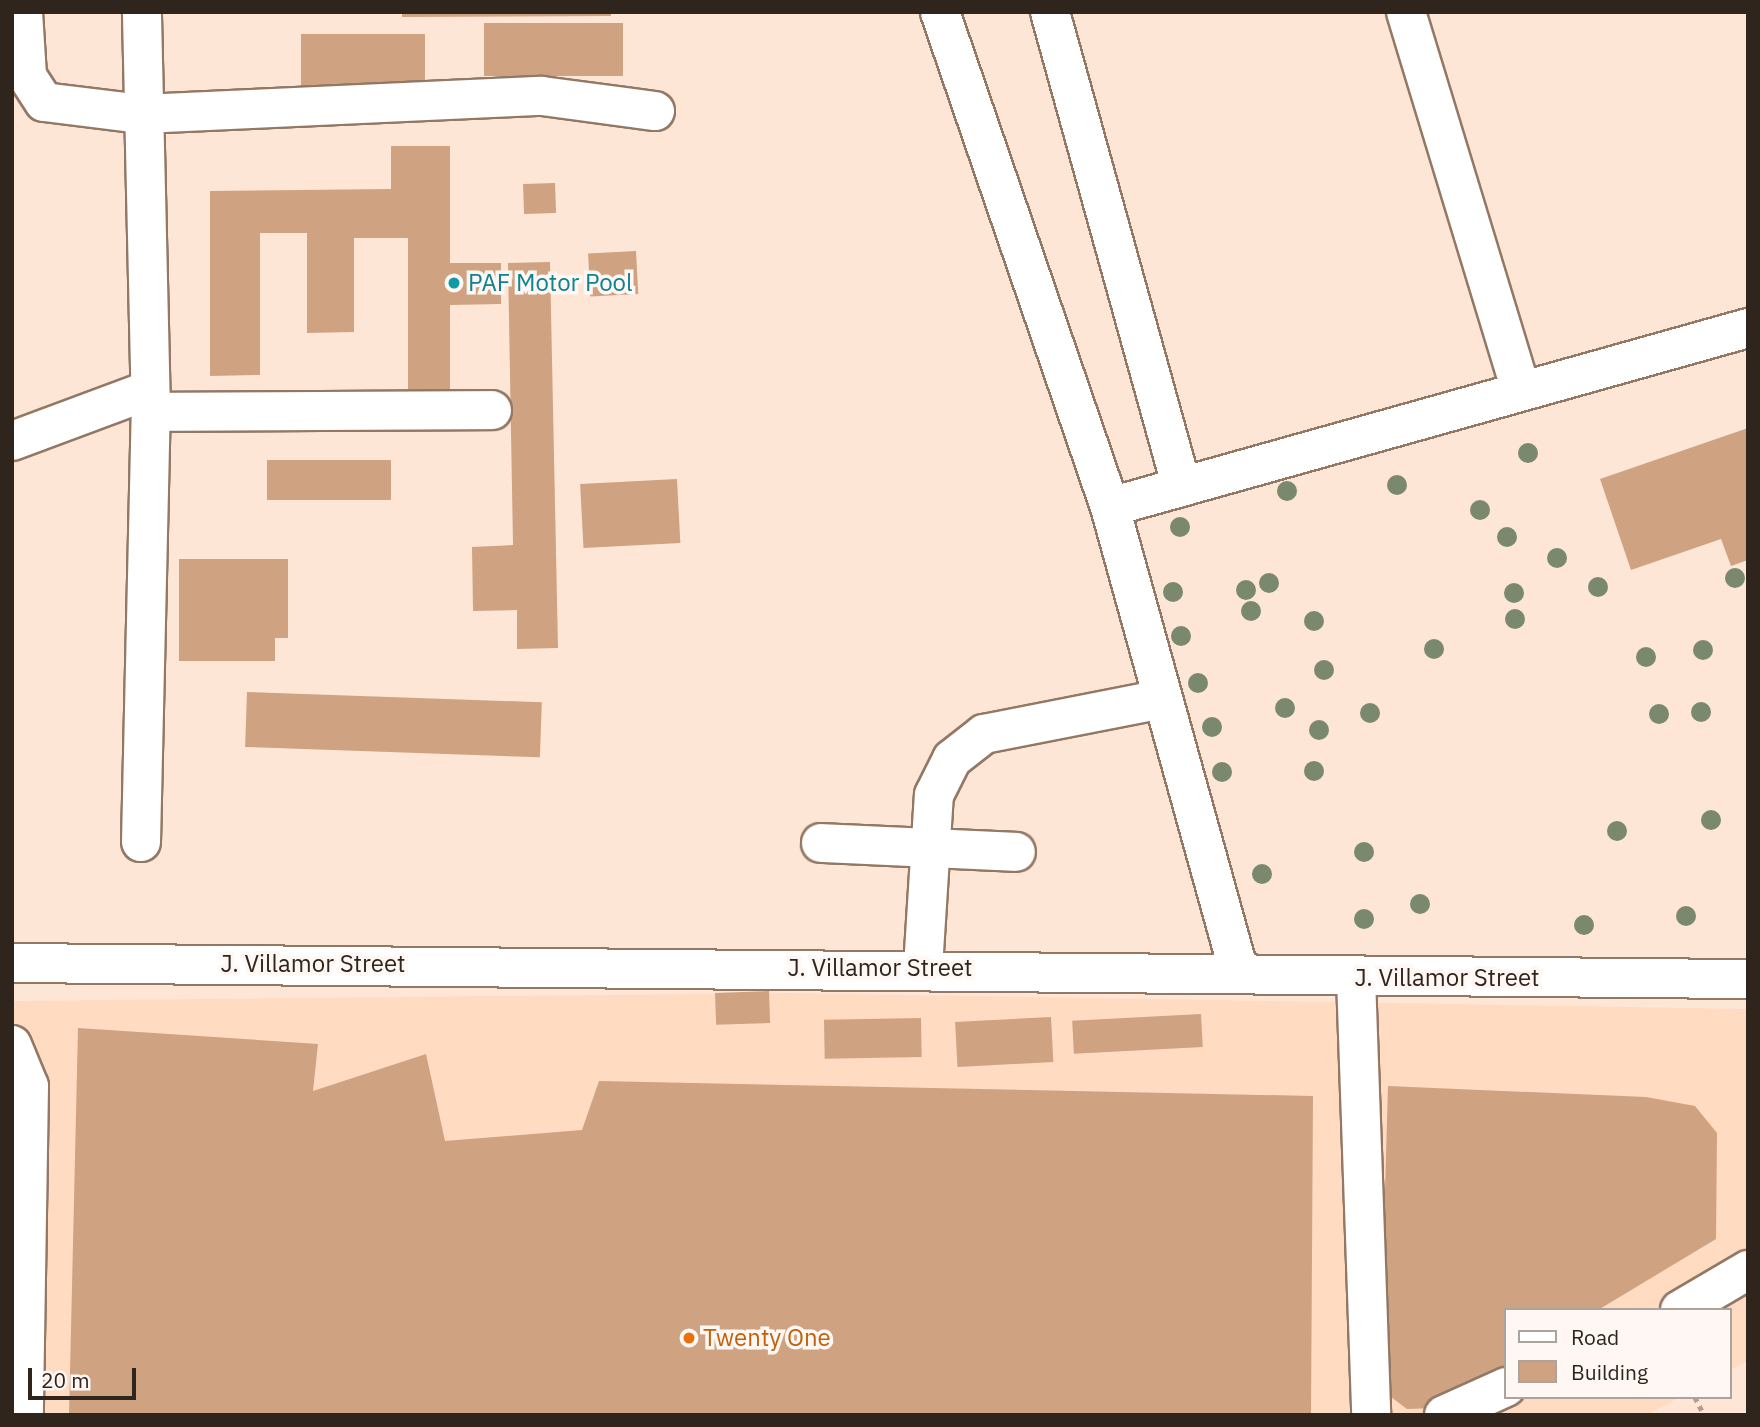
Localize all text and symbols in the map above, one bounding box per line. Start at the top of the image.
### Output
place label: PAF Motor Pool [468,269,633,297]
marker: PAF Motor Pool [446,275,462,291]
street label: J. Villamor Street [220,950,406,978]
street label: J. Villamor Street [787,954,973,982]
street label: J. Villamor Street [1354,964,1540,992]
legend [1504,1308,1732,1399]
text: Road [1571,1323,1619,1351]
place label: Twenty One [703,1324,831,1352]
marker: Twenty One [681,1330,697,1346]
scale bar [32,1354,140,1398]
text: Building [1571,1358,1648,1386]
text: 20 m [41,1366,90,1394]

